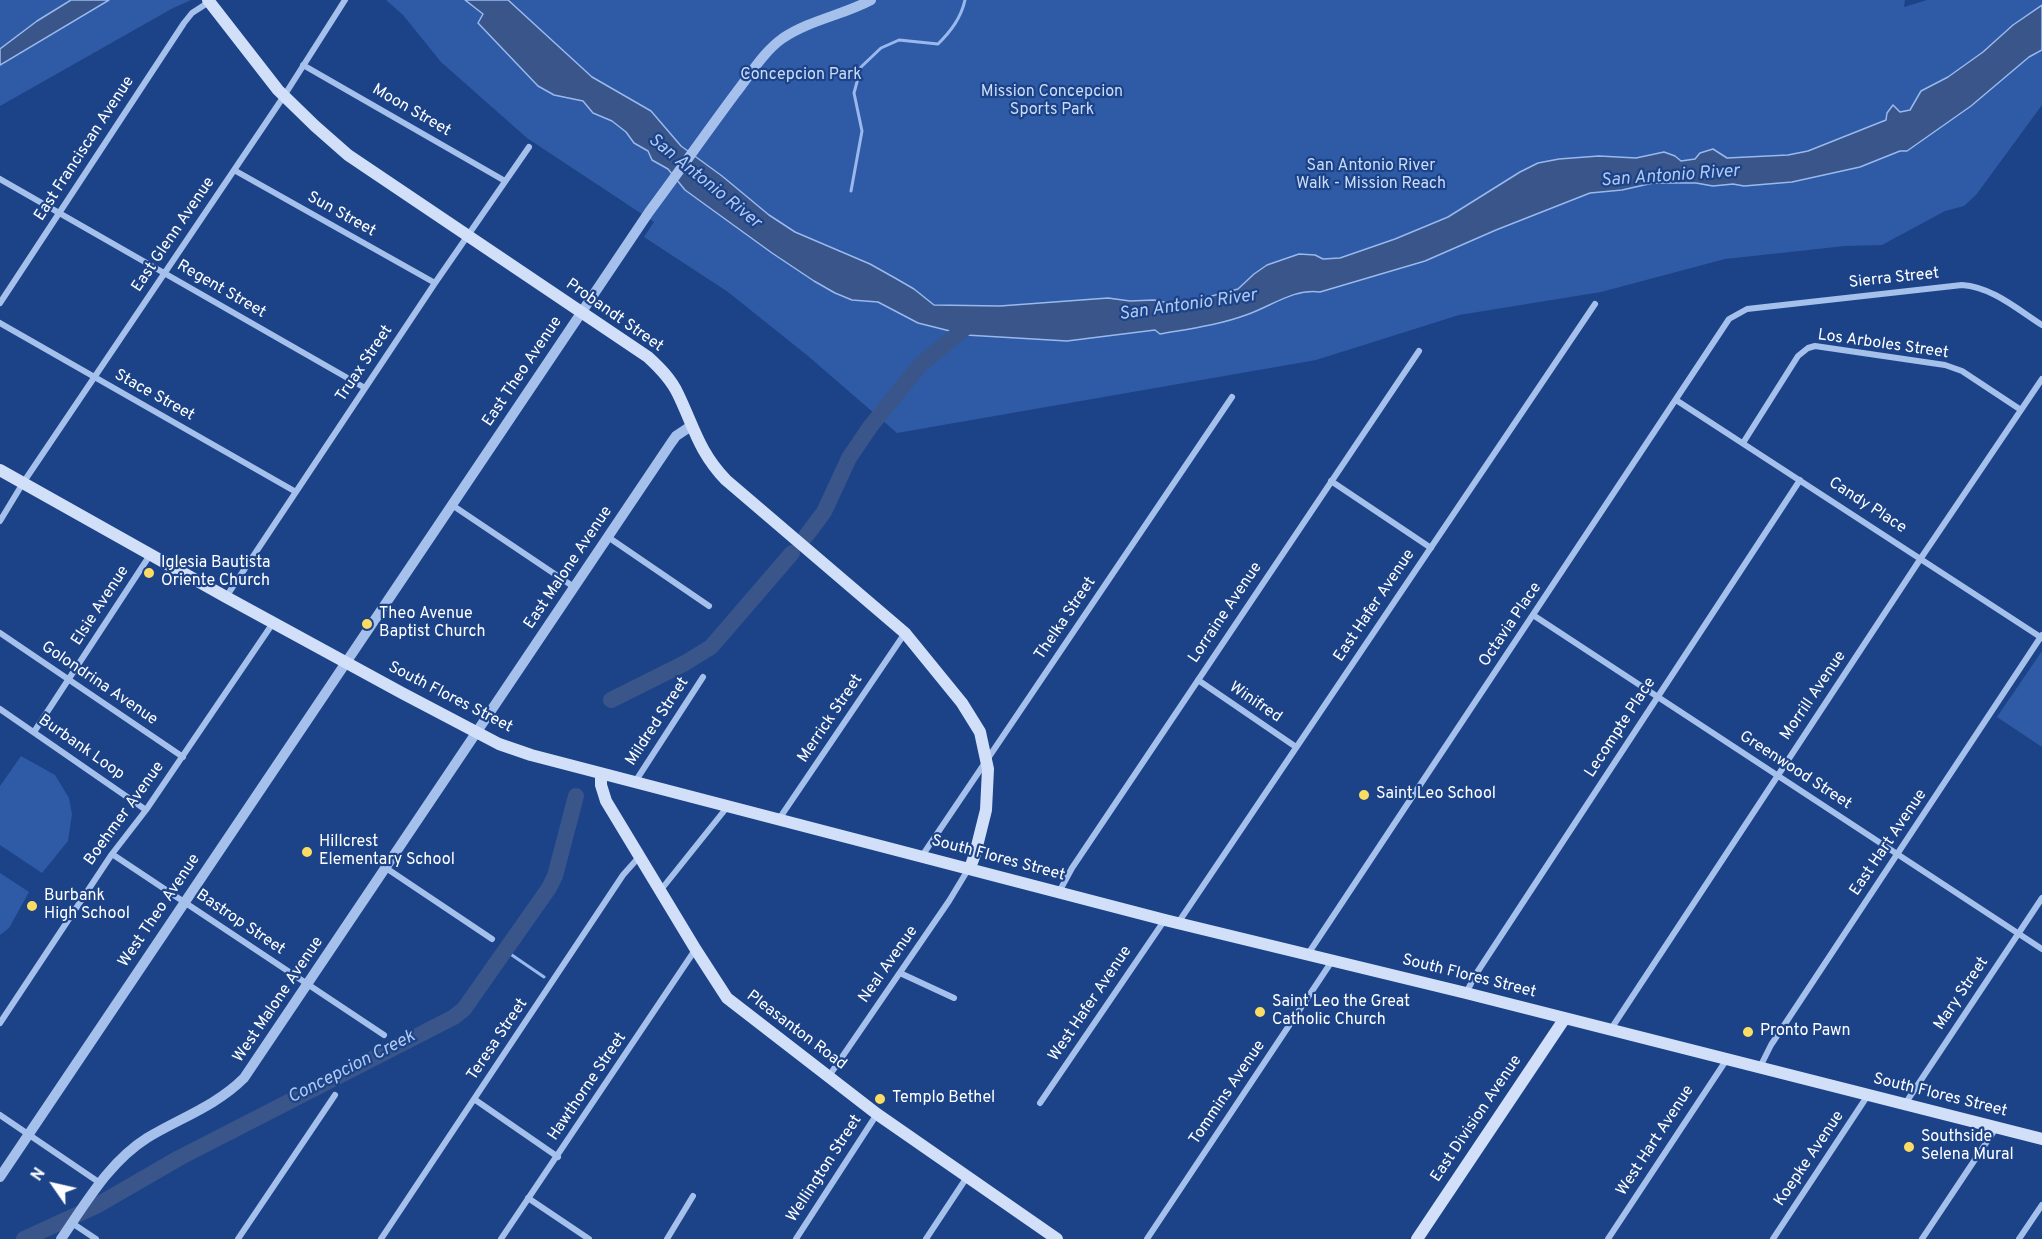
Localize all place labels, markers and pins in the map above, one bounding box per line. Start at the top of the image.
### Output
place label: Iglesia Bautista Oriente Church [161,554,270,592]
marker: Iglesia Bautista Oriente Church [142,566,156,580]
place label: Theo Avenue Baptist Church [379,605,485,643]
marker: Theo Avenue Baptist Church [360,617,374,631]
place label: Saint Leo School [1376,785,1496,805]
marker: Saint Leo School [1357,788,1371,802]
place label: Hillcrest Elementary School [319,833,455,871]
marker: Hillcrest Elementary School [300,845,314,859]
place label: Burbank High School [44,887,130,925]
marker: Burbank High School [25,899,39,913]
place label: Saint Leo the Great Catholic Church [1272,993,1410,1031]
marker: Saint Leo the Great Catholic Church [1253,1005,1267,1019]
place label: Pronto Pawn [1760,1022,1851,1042]
marker: Pronto Pawn [1741,1025,1755,1039]
place label: Templo Bethel [892,1089,995,1109]
marker: Templo Bethel [873,1092,887,1106]
place label: Southside Selena Mural [1921,1128,2014,1166]
marker: Southside Selena Mural [1902,1140,1916,1154]

